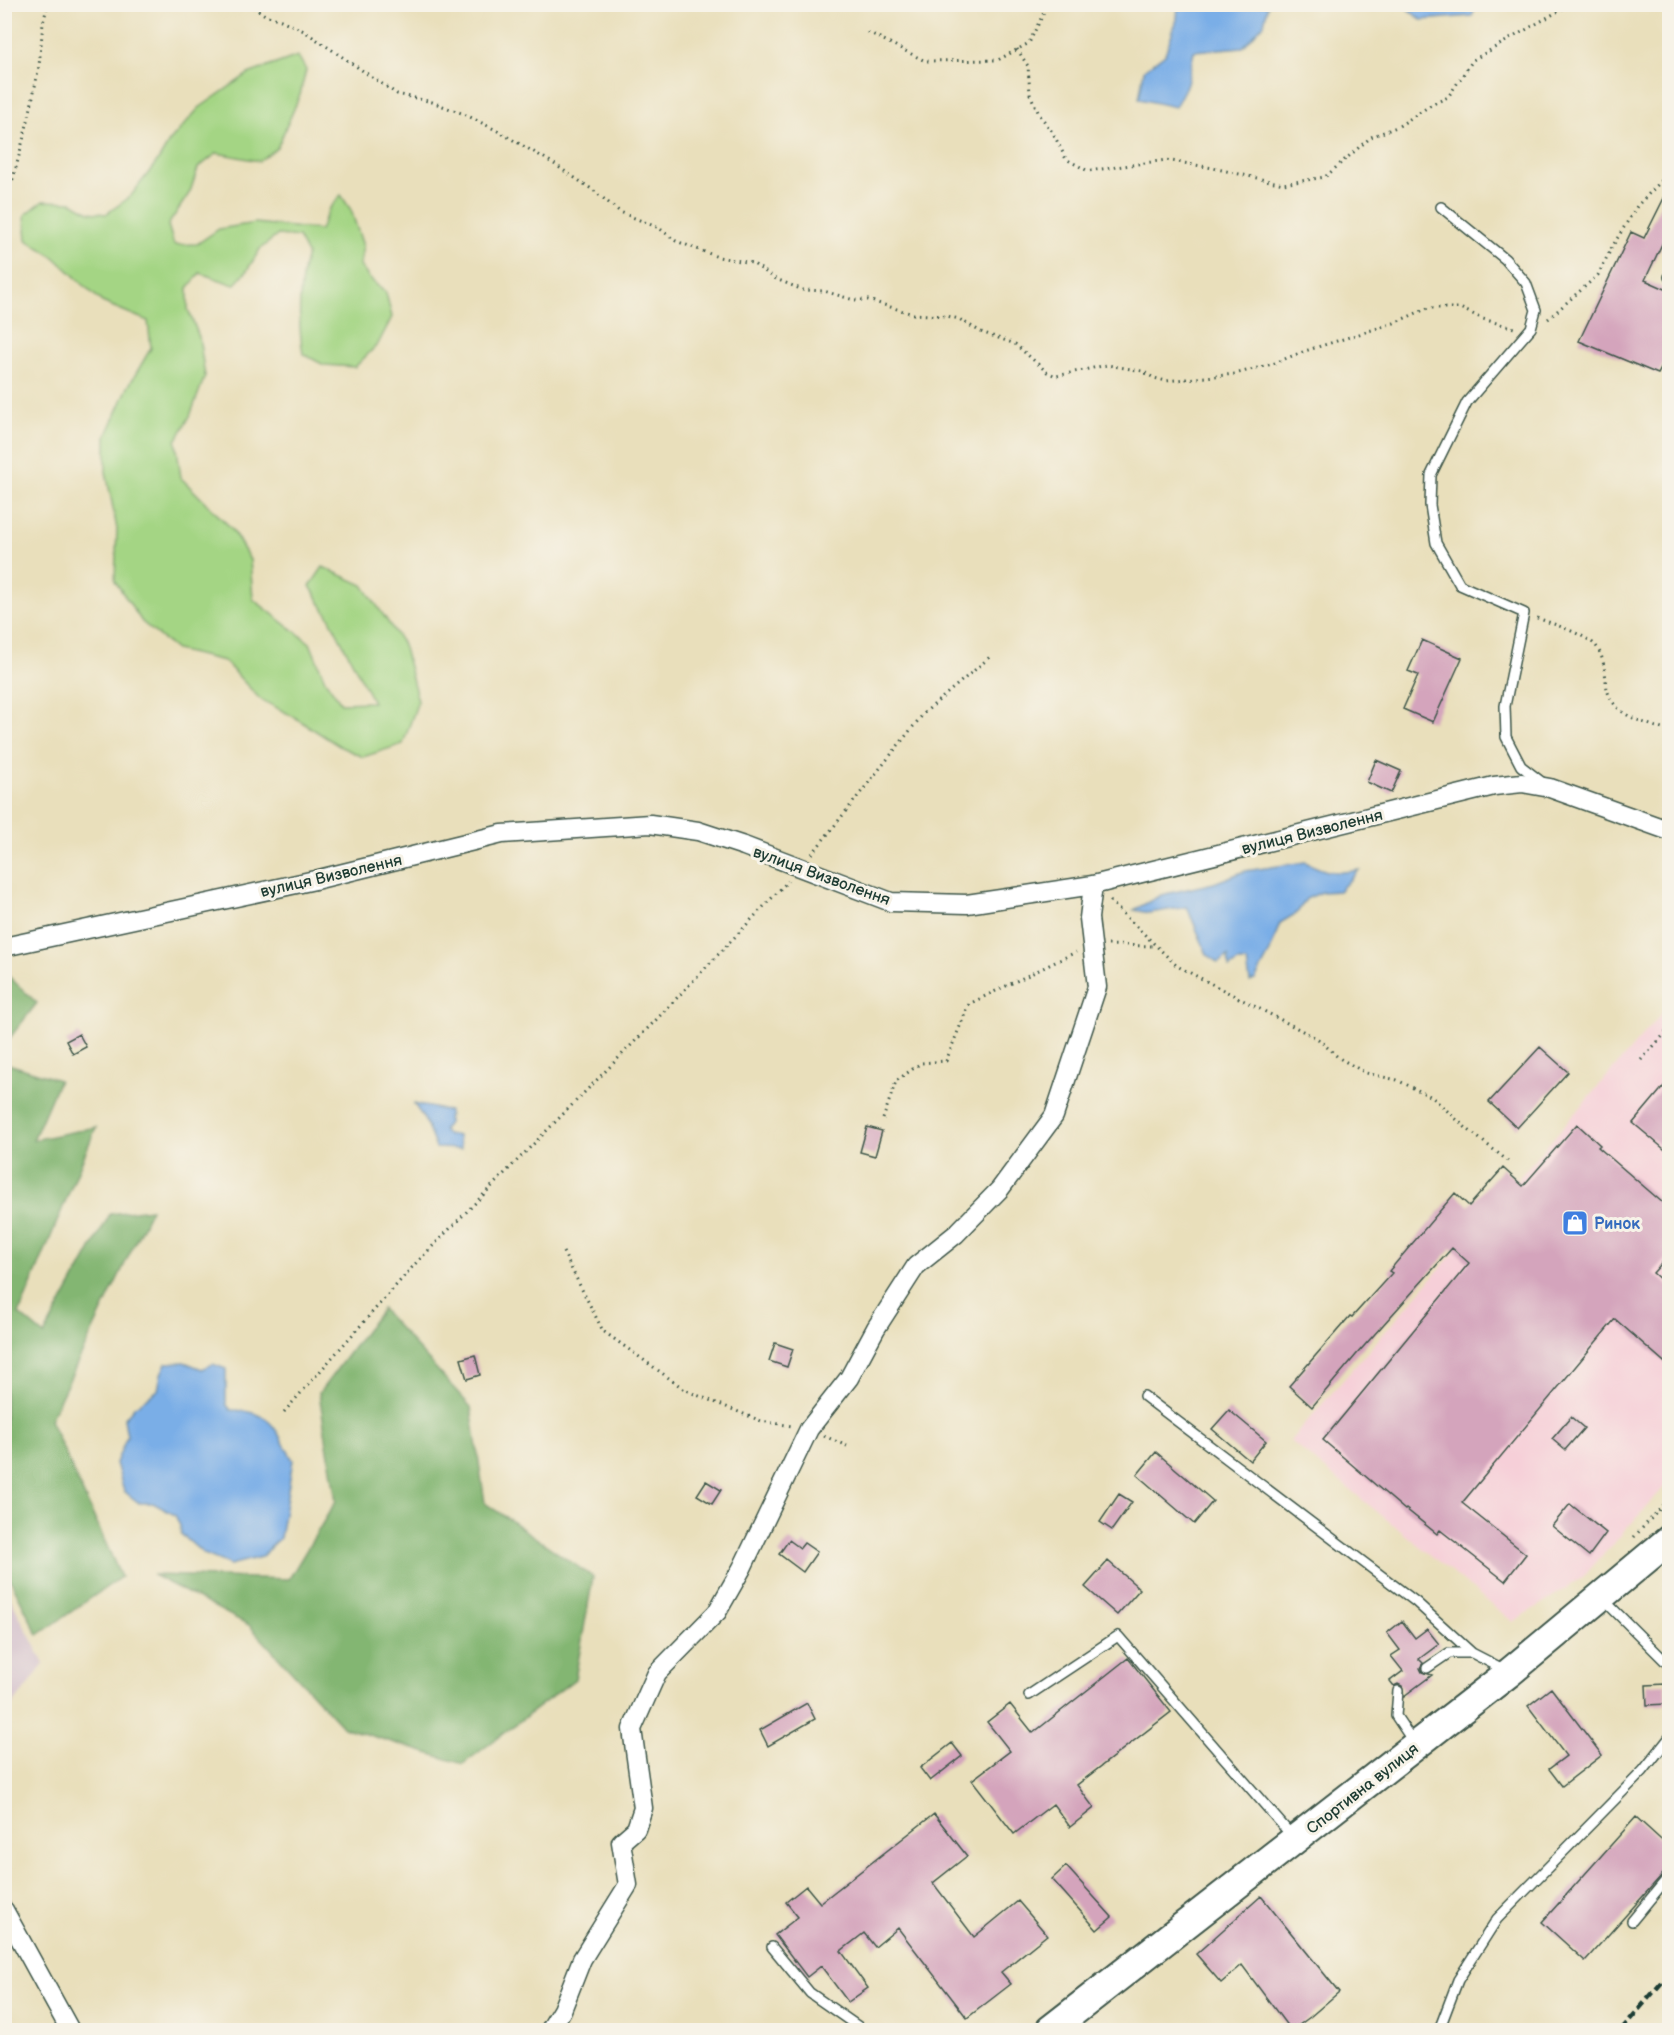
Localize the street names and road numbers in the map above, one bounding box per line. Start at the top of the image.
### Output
street label: вулиця Визволення [1240,806,1385,859]
street label: вулиця Визволення [750,843,893,910]
street label: вулиця Визволення [259,851,404,902]
street label: Спортивна вулиця [1303,1740,1423,1839]

